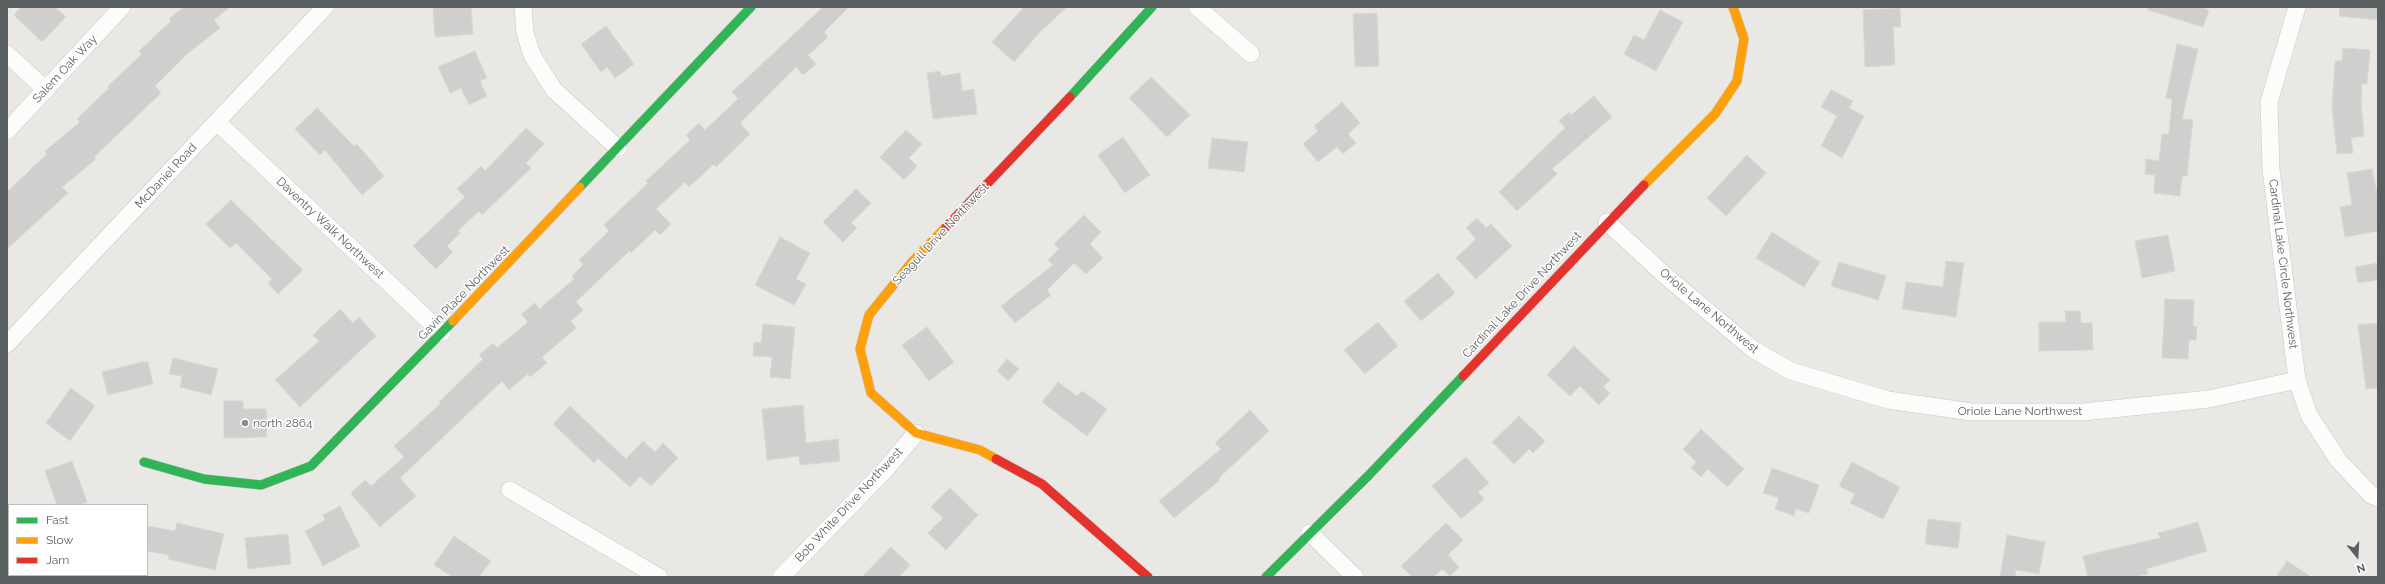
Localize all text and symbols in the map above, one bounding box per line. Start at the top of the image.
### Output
street label: Salem Oak Way [30,32,100,106]
street label: McDaniel Road [132,140,200,212]
street label: Daventry Walk Northwest [273,174,387,282]
street label: Cardinal Lake Circle Northwest [2265,178,2301,350]
street label: Seagull Drive Northwest [890,180,992,288]
street label: Cardinal Lake Drive Northwest [1459,229,1585,361]
street label: Gavin Place Northwest [415,243,513,343]
street label: Oriole Lane Northwest [1657,265,1761,357]
street label: Oriole Lane Northwest [1958,404,2082,418]
place label: north 2864 [253,416,313,430]
marker: north 2864 [240,418,250,428]
street label: Bob White Drive Northwest [792,445,906,565]
legend [8,504,148,576]
text: Fast [46,513,69,527]
text: Slow [46,533,73,547]
north arrow [2337,536,2377,576]
text: Jam [46,553,69,567]
text: N [2355,560,2367,575]

